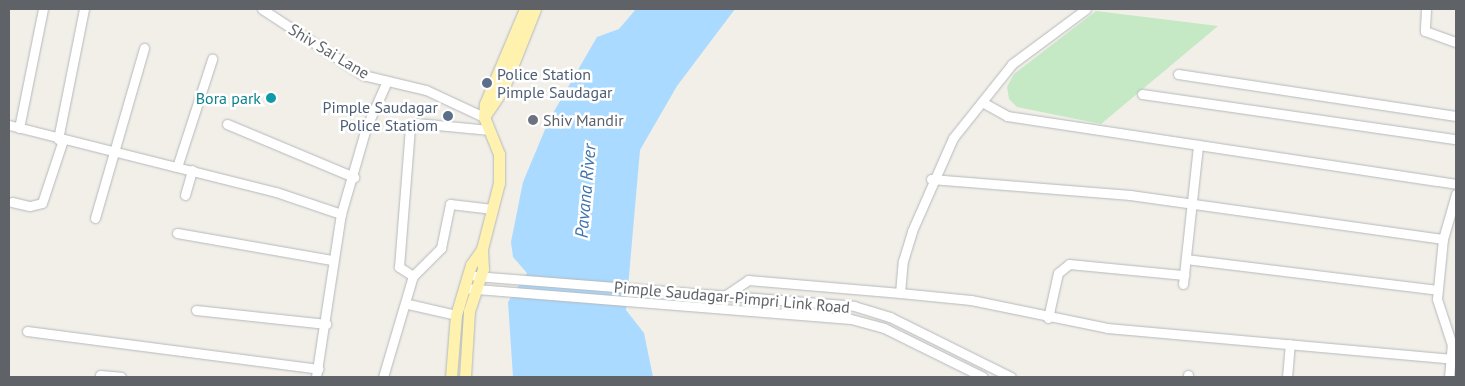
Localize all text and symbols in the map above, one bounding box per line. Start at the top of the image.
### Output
street label: Shiv Sai Lane [285,19,373,83]
place label: Police Station Pimple Saudagar [497,64,613,102]
marker: Police Station Pimple Saudagar [481,77,493,89]
place label: Bora park [196,88,261,108]
marker: Bora park [265,92,277,104]
place label: Pimple Saudagar Police Statiom [322,97,438,135]
marker: Pimple Saudagar Police Statiom [442,110,454,122]
place label: Shiv Mandir [543,110,624,130]
marker: Shiv Mandir [527,114,539,126]
water label: Pavana River [571,143,601,239]
street label: Pimple Saudagar-Pimpri Link Road [613,277,851,317]

